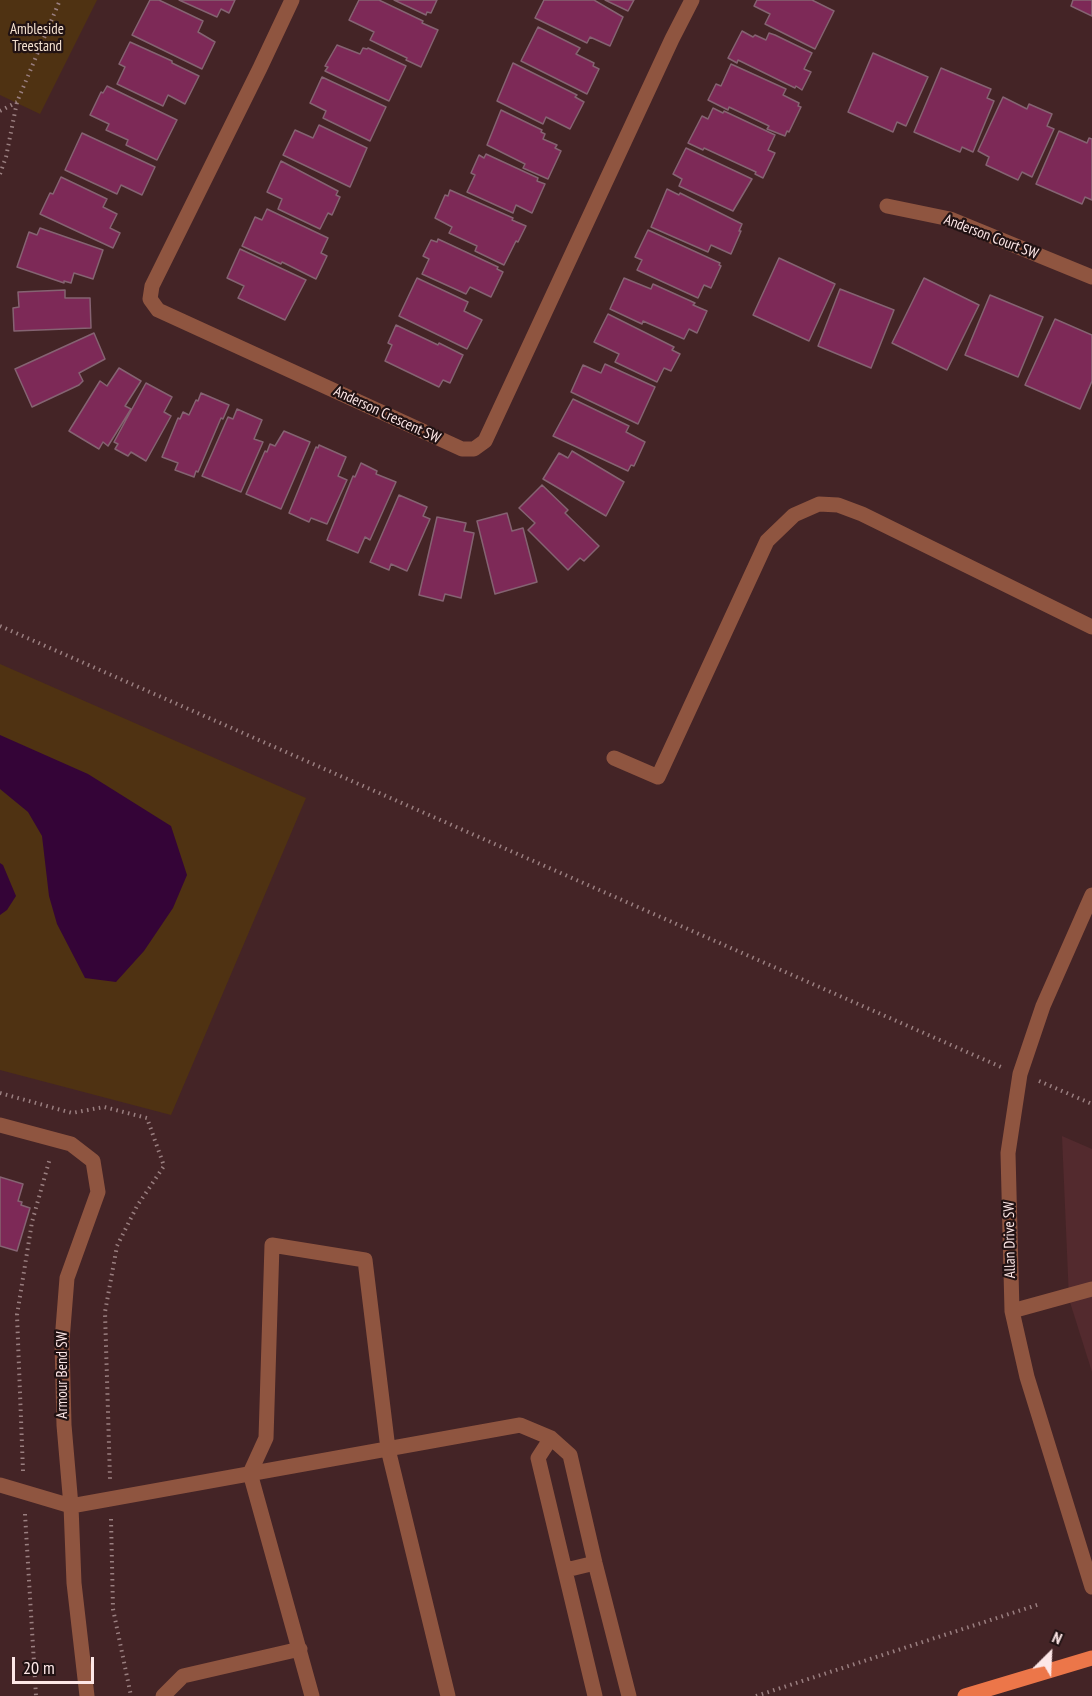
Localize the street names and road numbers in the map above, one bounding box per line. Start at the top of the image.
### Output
street label: Anderson Court SW [941,211,1041,263]
street label: Anderson Crescent SW [331,382,443,448]
street label: Allan Drive SW [1000,1201,1020,1279]
street label: Armour Bend SW [54,1331,72,1419]

